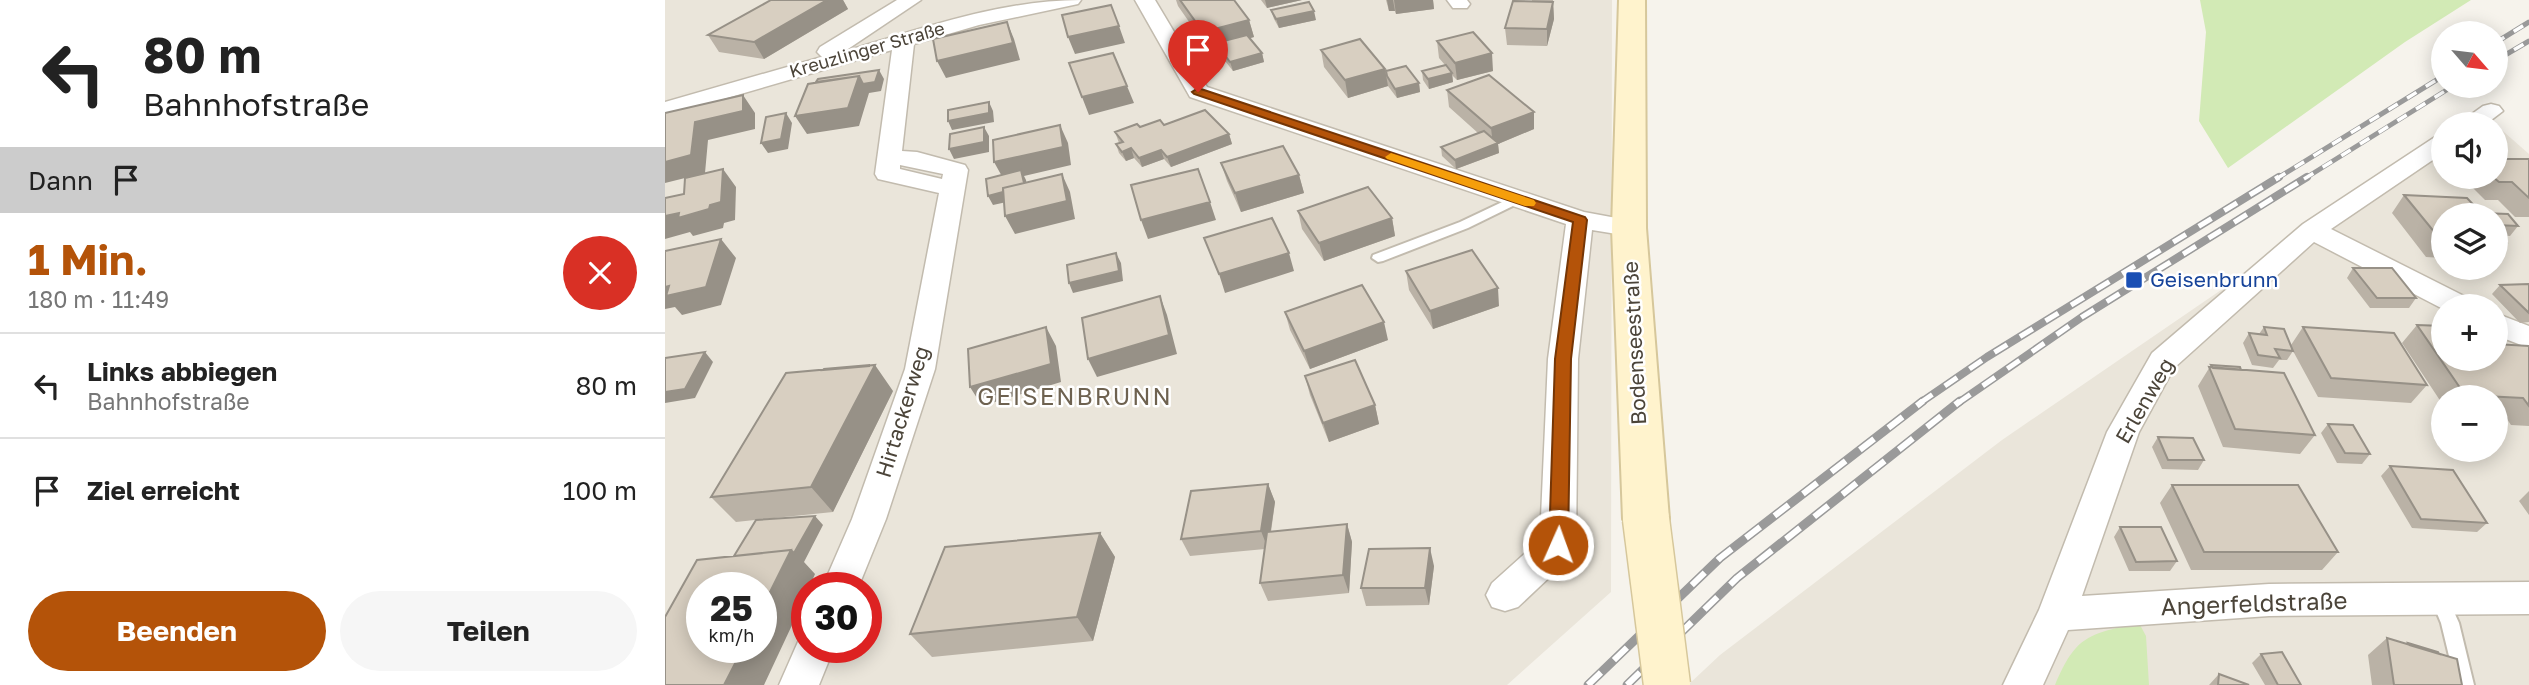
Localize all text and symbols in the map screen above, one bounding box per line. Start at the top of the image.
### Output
street label: Kreuzlinger Straße [786,16,947,82]
pin [1168,20,1228,92]
north arrow [2431,21,2508,98]
map controls [2431,21,2508,462]
text: 80 m [143,25,261,84]
icon: left [28,28,119,119]
icon: arrive [1179,31,1217,69]
text: Bahnhofstraße [143,85,369,123]
button: sound [2431,112,2508,189]
icon: arrive [107,161,145,199]
text: Dann [28,165,93,196]
button: layers [2431,203,2508,280]
text: 1 Min. [28,234,148,284]
button: close [563,236,637,310]
street label: Bodenseestraße [1617,261,1651,426]
place label: Geisenbrunn [2150,266,2278,292]
marker: Geisenbrunn [2124,270,2144,290]
text: 180 m · 11:49 [28,285,169,313]
button: + [2431,294,2508,371]
street label: Hirtackerweg [870,343,934,481]
street label: Erlenweg [2109,353,2179,448]
text: Links abbiegen [87,356,277,387]
icon: left [28,367,66,405]
text: 80 m [576,370,637,401]
district label: GEISENBRUNN [977,381,1173,410]
button: − [2431,385,2508,462]
text: Bahnhofstraße [87,387,250,415]
icon: arrive [28,472,66,510]
text: Ziel erreicht [87,475,240,506]
text: 100 m [563,475,637,506]
position arrow [1521,508,1595,582]
speed limit sign: 30 [791,572,882,663]
street label: Angerfeldstraße [2160,585,2348,620]
text: 25 [710,587,753,629]
button: Beenden [28,591,326,671]
button: Teilen [340,591,637,671]
text: km/h [709,624,754,646]

